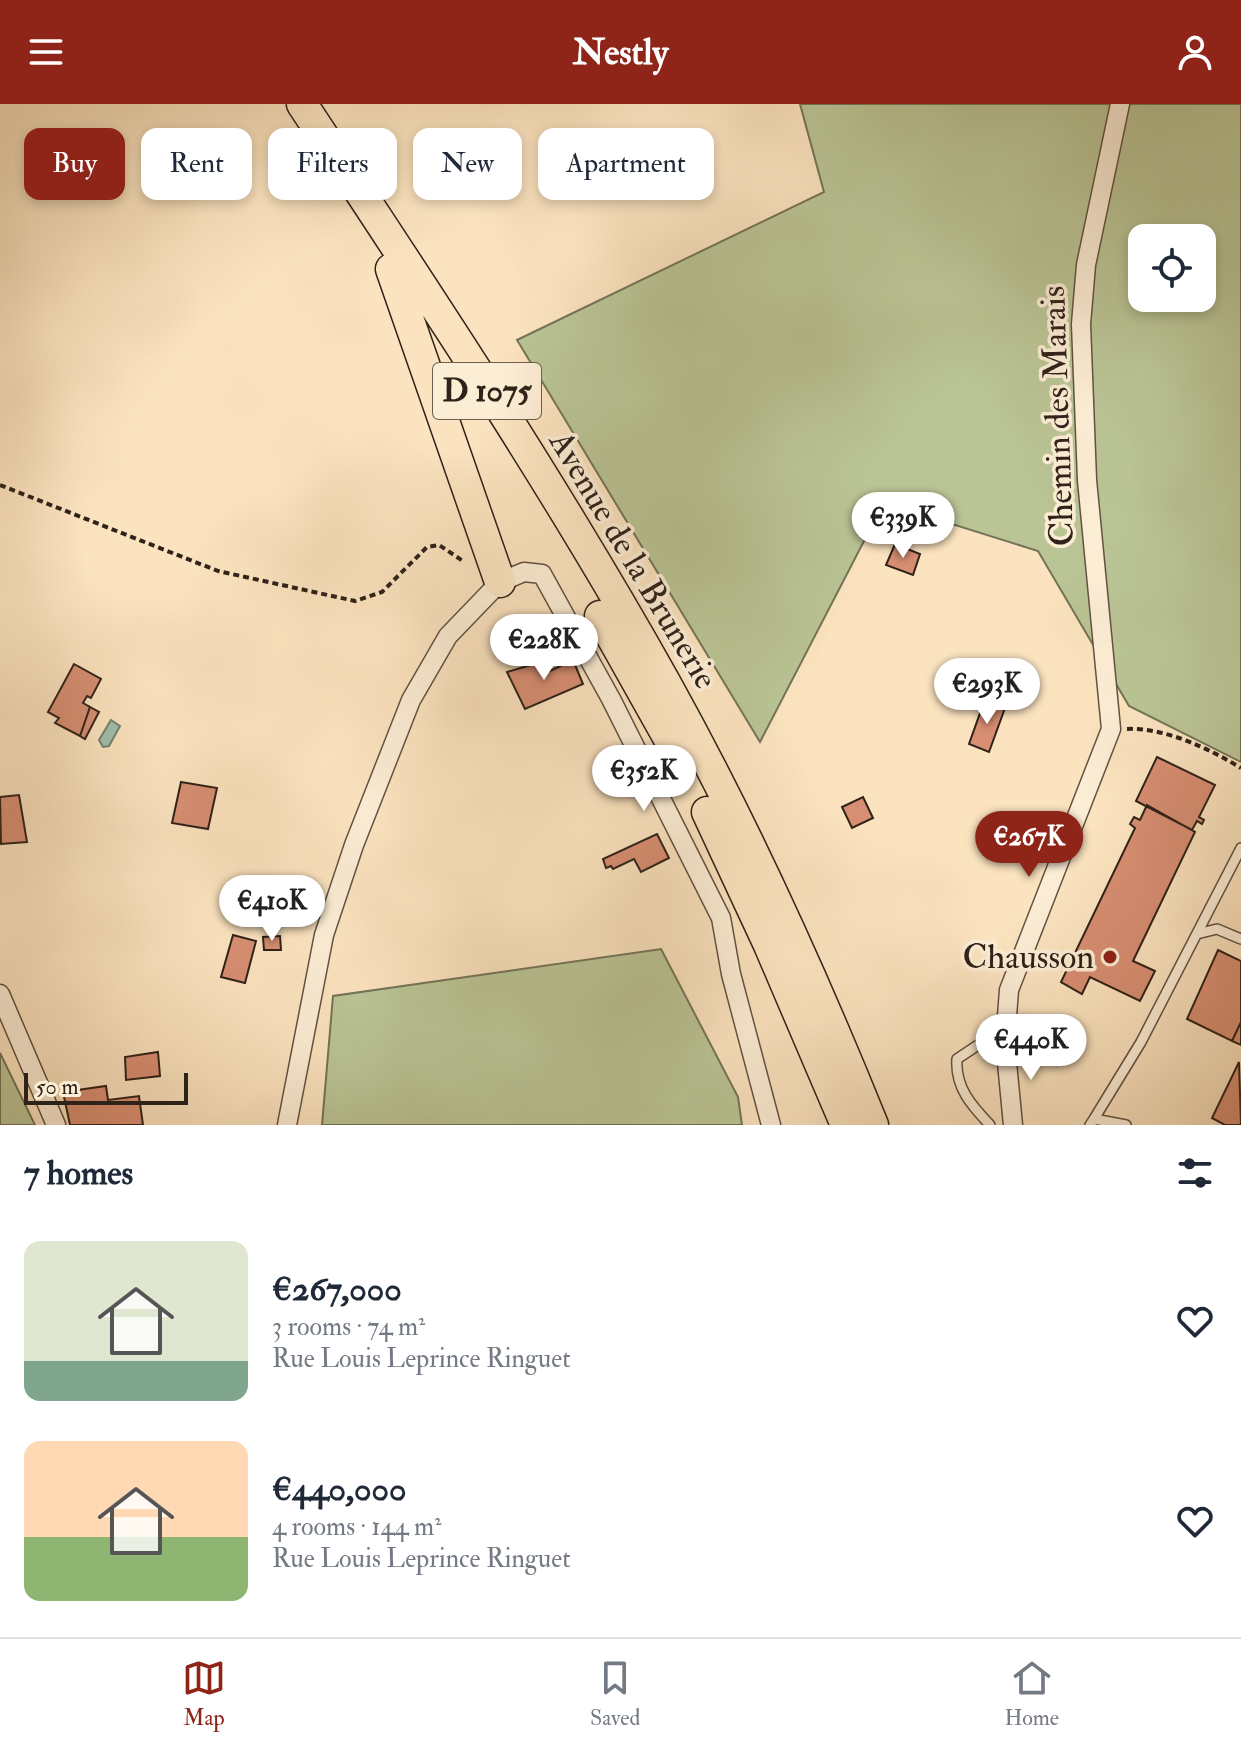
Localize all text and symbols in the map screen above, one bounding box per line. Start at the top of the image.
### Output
icon: menu [24,30,68,74]
text: Nestly [573,30,668,75]
icon: person [1173,30,1217,74]
chip: Buy [24,128,125,200]
chip: Rent [141,128,252,200]
chip: Filters [268,128,397,200]
chip: New [413,128,522,200]
chip: Apartment [538,128,714,200]
map controls [1128,224,1216,312]
button: locate [1128,224,1216,312]
street label: Chemin des Marais [1032,285,1084,547]
road number: D 1075 [433,363,541,419]
street label: Avenue de la Brunerie [538,422,727,697]
pin: €339K [847,492,959,560]
text: €339K [870,502,936,534]
pin: €228K [488,614,600,682]
text: €228K [508,624,580,656]
pin: €293K [931,658,1043,726]
text: €293K [952,668,1022,700]
pin: €352K [588,745,700,813]
text: €352K [610,755,678,787]
pin: €267K [973,811,1085,879]
text: €267K [993,821,1065,853]
pin: €410K [216,875,328,943]
text: €410K [237,885,307,917]
place label: Chausson [962,936,1094,979]
marker: Chausson [1101,948,1119,966]
pin: €440K [975,1014,1087,1082]
text: €440K [994,1024,1068,1056]
scale bar [24,1069,188,1105]
text: 50 m [36,1073,78,1101]
icon: filters [1173,1151,1217,1195]
text: 7 homes [24,1152,133,1195]
text: €267,000 [272,1268,402,1311]
icon: home [88,1273,184,1369]
icon: heart [1173,1299,1217,1343]
text: 3 rooms · 74 m² [272,1311,425,1343]
text: Rue Louis Leprince Ringuet [272,1343,571,1375]
text: €440,000 [272,1468,406,1511]
icon: home [88,1473,184,1569]
icon: heart [1173,1499,1217,1543]
text: 4 rooms · 144 m² [272,1511,442,1543]
text: Rue Louis Leprince Ringuet [272,1543,571,1575]
tab: Map [182,1656,226,1732]
tab: Saved [590,1656,640,1732]
tab: Home [1004,1656,1059,1732]

